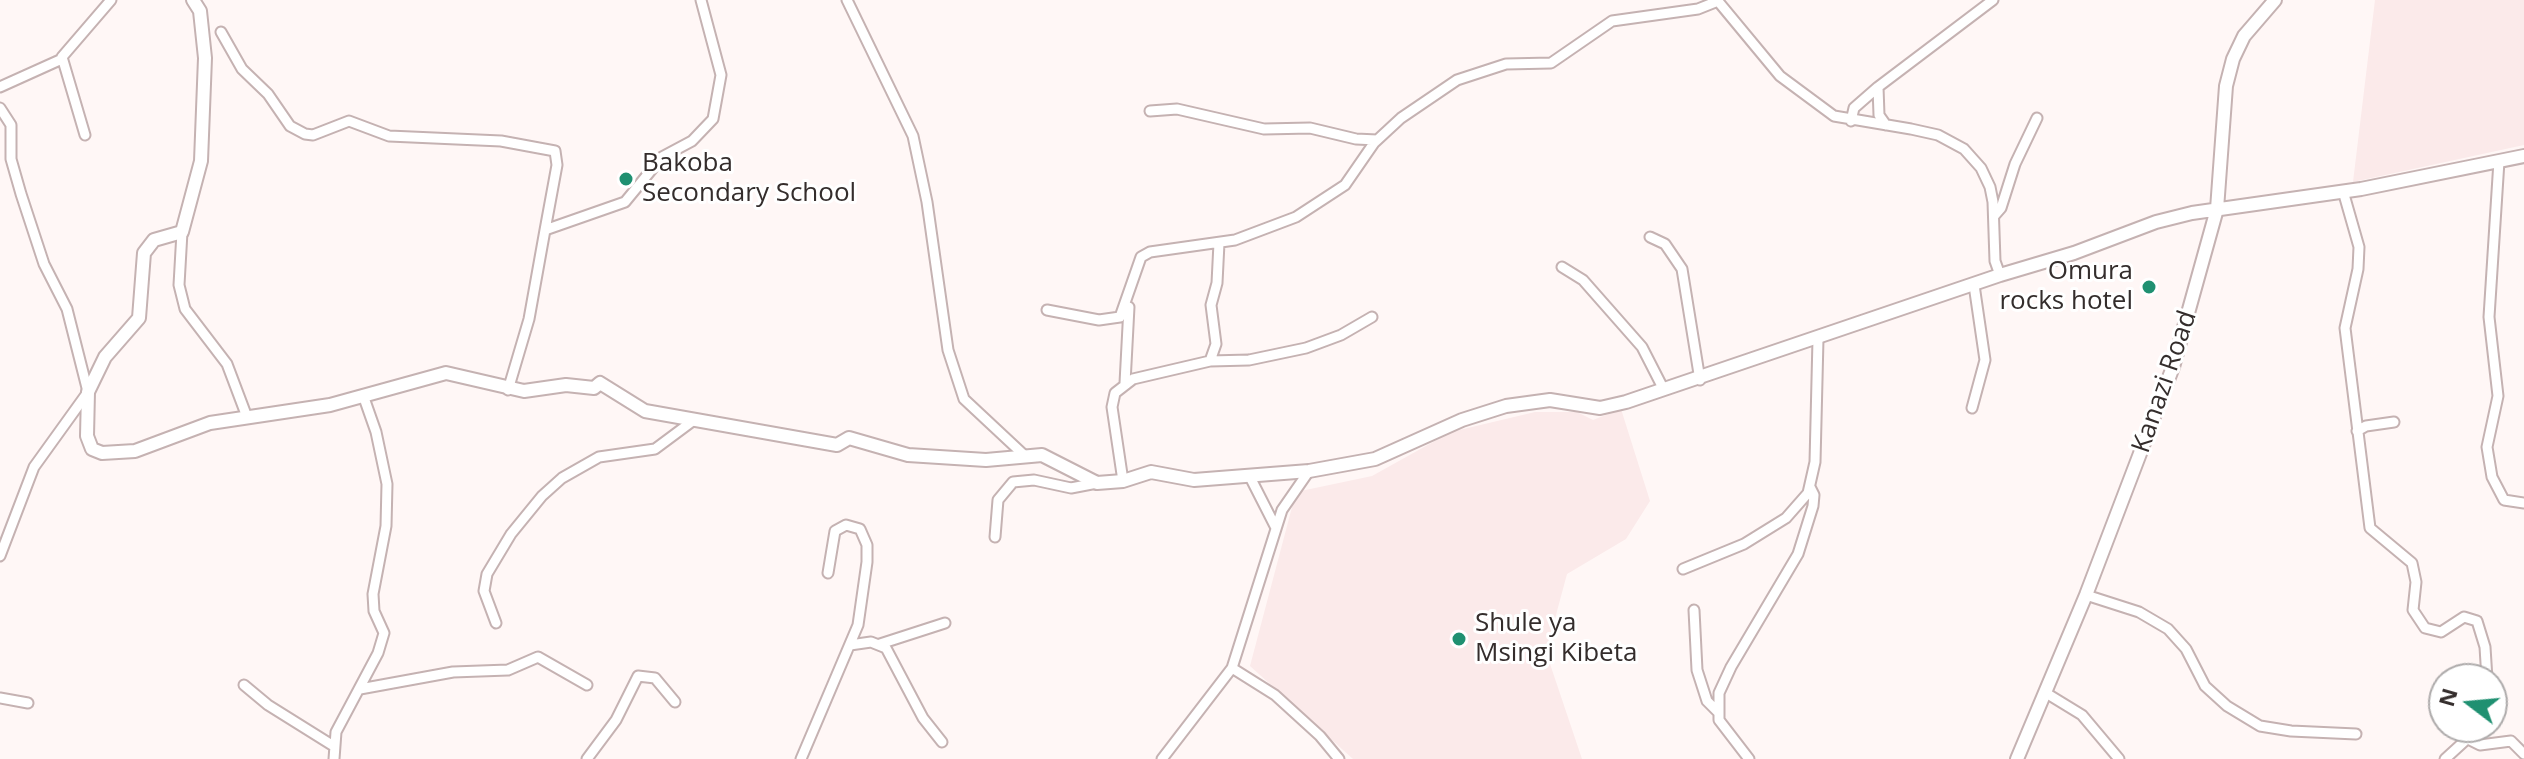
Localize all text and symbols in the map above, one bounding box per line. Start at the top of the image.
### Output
place label: Bakoba Secondary School [642,148,856,210]
marker: Bakoba Secondary School [617,170,635,188]
place label: Omura rocks hotel [1999,256,2133,318]
marker: Omura rocks hotel [2140,278,2158,296]
street label: Kanazi Road [2126,307,2204,457]
place label: Shule ya Msingi Kibeta [1475,608,1637,670]
marker: Shule ya Msingi Kibeta [1450,630,1468,648]
north arrow [2428,663,2508,743]
text: N [2430,684,2464,710]

